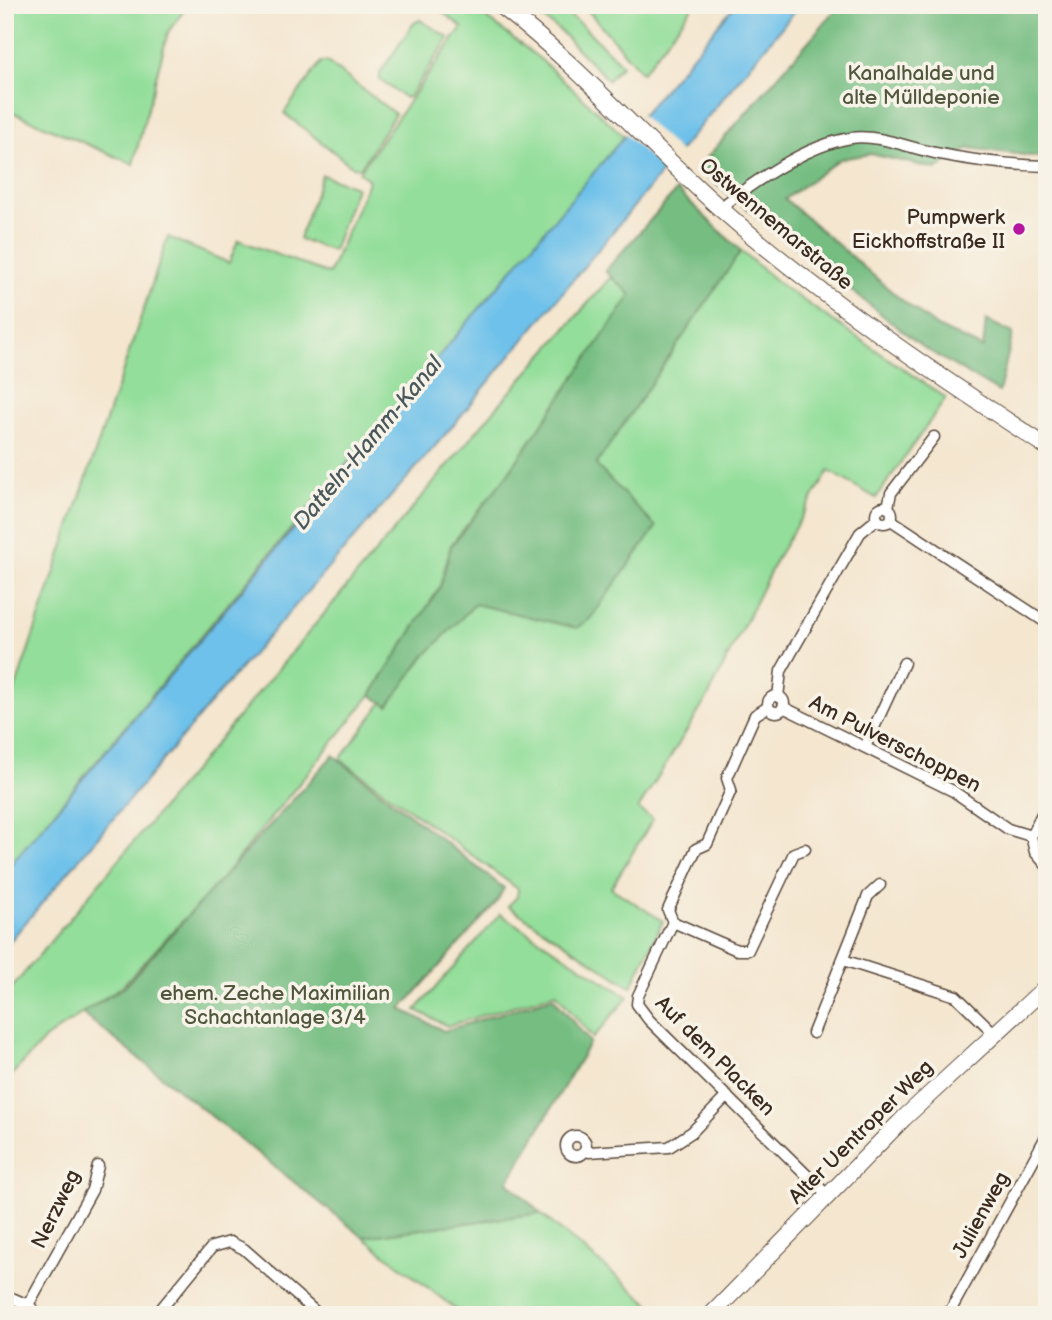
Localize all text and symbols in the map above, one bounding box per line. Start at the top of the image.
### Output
park label: Kanalhalde und alte Mülldeponie [842,61,1000,110]
street label: Ostwennemarstraße [694,153,858,295]
place label: Pumpwerk Eickhoffstraße II [852,205,1006,254]
marker: Pumpwerk Eickhoffstraße II [1011,221,1027,237]
water label: Datteln-Hamm-Kanal [287,350,449,536]
street label: Am Pulverschoppen [805,690,985,798]
park label: ehem. Zeche Maximilian Schachtanlage 3/4 [160,981,390,1030]
street label: Auf dem Placken [650,991,780,1121]
street label: Alter Uentroper Weg [784,1055,938,1209]
street label: Nerzweg [26,1165,86,1253]
street label: Julienweg [947,1167,1015,1263]

